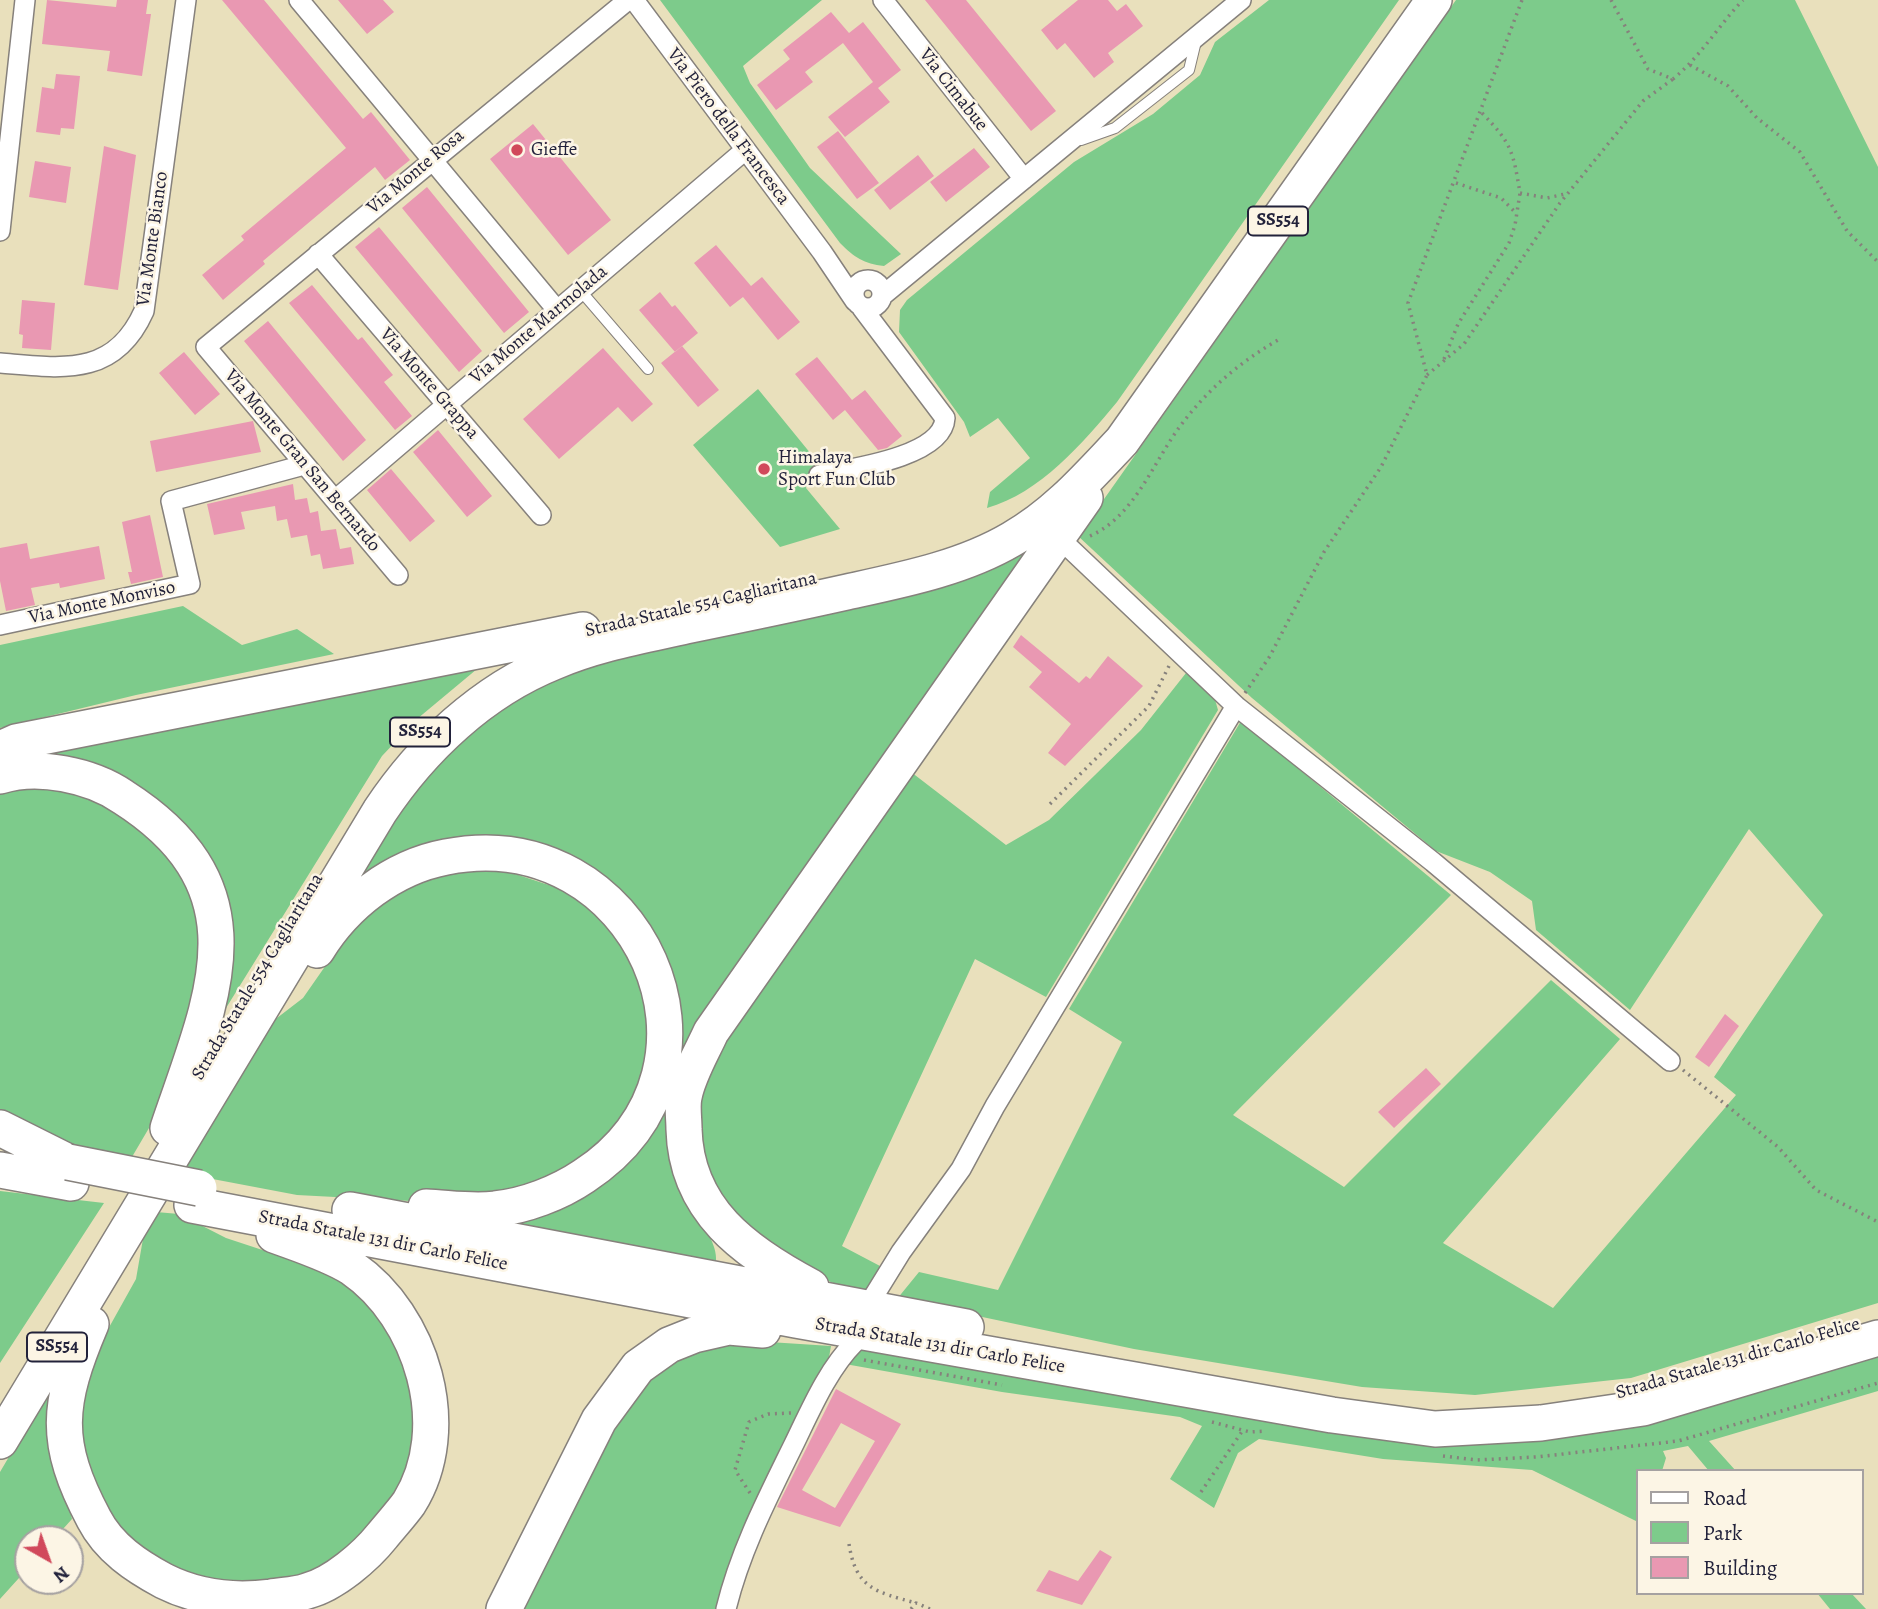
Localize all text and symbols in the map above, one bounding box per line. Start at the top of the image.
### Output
street label: Via Piero della Francesca [662,44,794,210]
street label: Via Cimabue [914,44,992,136]
street label: Via Monte Rosa [363,125,469,219]
place label: Gieffe [531,139,577,161]
marker: Gieffe [509,142,525,158]
street label: Via Monte Bianco [132,170,174,308]
road number: SS554 [1248,206,1308,236]
street label: Via Monte Marmolada [465,261,613,389]
street label: Via Monte Grappa [374,324,484,444]
street label: Via Monte Gran San Bernardo [219,365,385,557]
place label: Himalaya Sport Fun Club [778,447,896,491]
marker: Himalaya Sport Fun Club [756,461,772,477]
street label: Strada Statale 554 Cagliaritana [583,567,819,643]
street label: Via Monte Monviso [27,576,177,630]
road number: SS554 [390,718,450,746]
street label: Strada Statale 554 Cagliaritana [187,869,329,1085]
street label: Strada Statale 131 dir Carlo Felice [257,1206,509,1276]
street label: Strada Statale 131 dir Carlo Felice [813,1313,1067,1379]
street label: Strada Statale 131 dir Carlo Felice [1613,1313,1863,1405]
road number: SS554 [27,1332,87,1362]
legend [1636,1469,1864,1595]
text: Road [1703,1484,1747,1512]
text: Park [1703,1519,1742,1547]
north arrow [14,1525,84,1595]
text: Building [1703,1554,1777,1582]
text: N [48,1560,75,1589]

